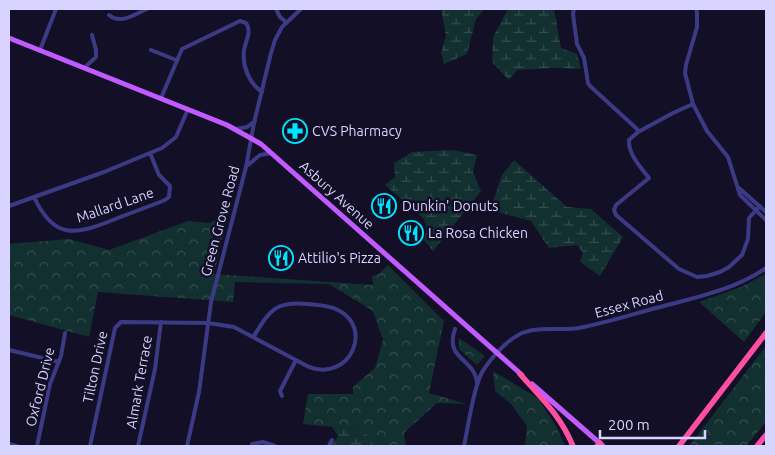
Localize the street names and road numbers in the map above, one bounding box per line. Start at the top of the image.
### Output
street label: Asbury Avenue [297,158,377,232]
street label: Green Grove Road [198,164,242,278]
street label: Mallard Lane [74,184,156,226]
street label: Essex Road [593,287,665,321]
street label: Tilton Drive [80,330,110,404]
street label: Almark Terrace [123,334,155,430]
street label: Oxford Drive [22,346,58,428]

